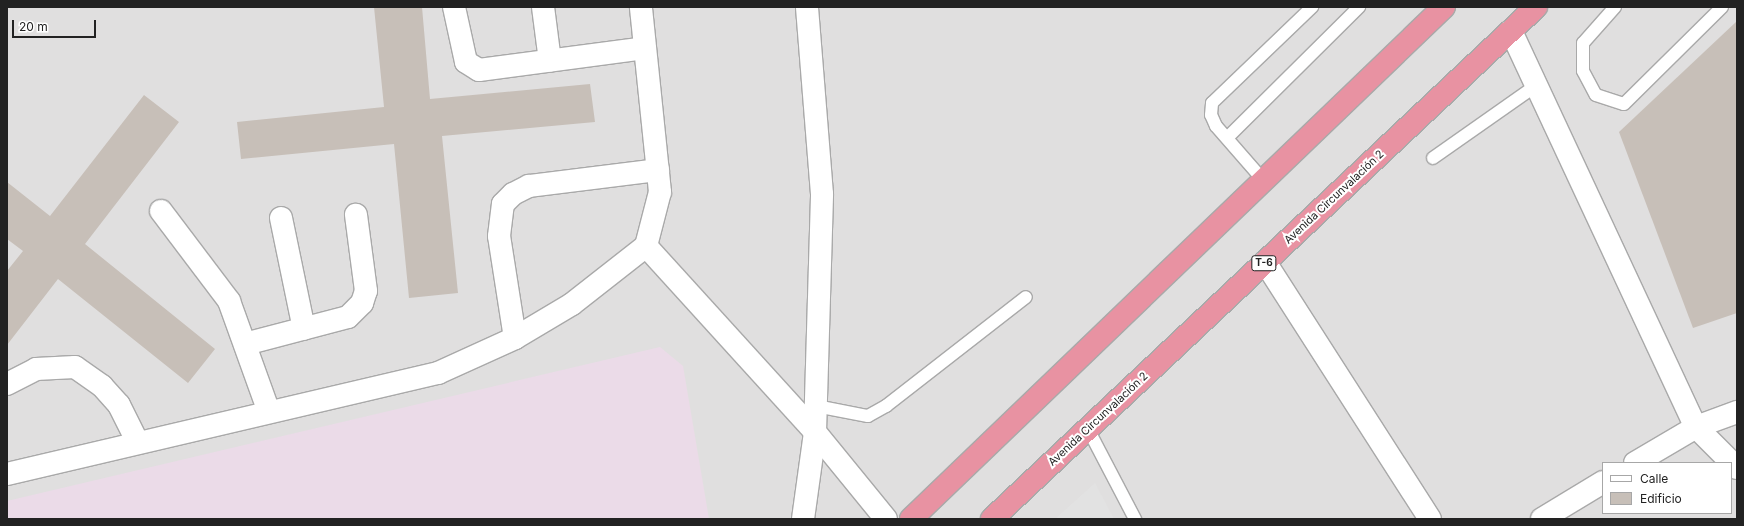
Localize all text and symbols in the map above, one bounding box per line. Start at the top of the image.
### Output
scale bar [14,12,98,38]
text: 20 m [19,19,48,34]
street label: Avenida Circunvalación 2 [1282,147,1386,247]
road number: T-6 [1251,255,1277,271]
street label: Avenida Circunvalación 2 [1046,369,1150,469]
legend [1602,462,1732,514]
text: Calle [1640,471,1668,486]
text: Edificio [1640,491,1682,506]

